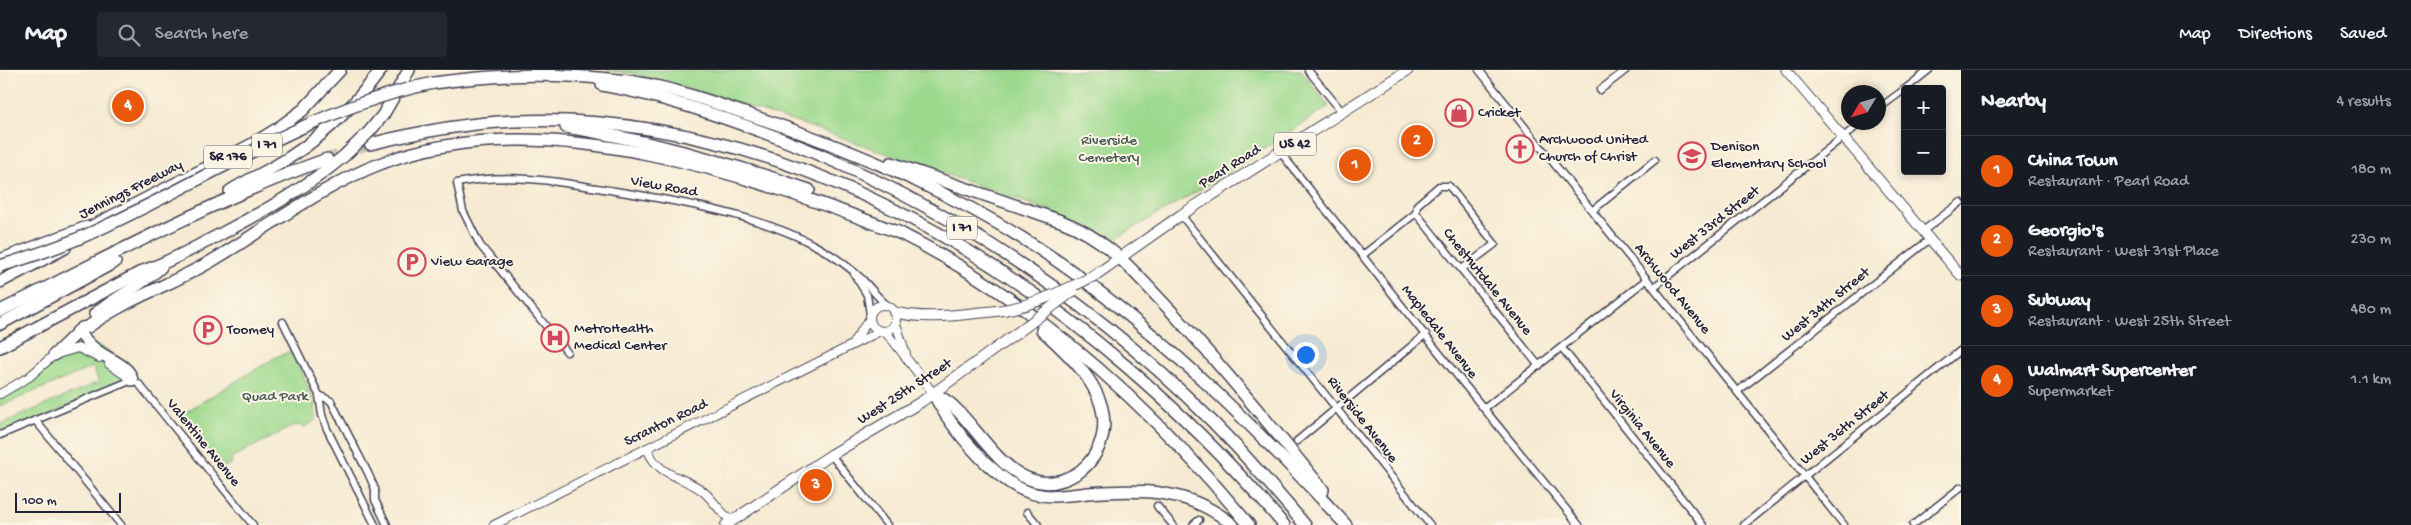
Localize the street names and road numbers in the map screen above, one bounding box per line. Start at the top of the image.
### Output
road number: US 42 [1274,132,1316,156]
road number: I 71 [252,134,282,156]
street label: Pearl Road [1195,140,1265,194]
road number: SR 176 [204,145,252,168]
street label: Jennings Freeway [76,156,186,224]
street label: View Road [628,172,700,202]
street label: West 33rd Street [1667,181,1765,264]
road number: I 71 [947,216,977,240]
street label: Chestnutdale Avenue [1438,225,1536,339]
street label: Archwood Avenue [1630,240,1714,338]
street label: West 34th Street [1778,263,1875,346]
street label: Mapledale Avenue [1397,282,1481,383]
street label: West 25th Street [855,354,957,429]
street label: Riverside Avenue [1323,373,1401,467]
street label: Virginia Avenue [1604,385,1679,472]
street label: West 36th Street [1797,386,1894,469]
street label: Valentine Avenue [161,395,244,491]
street label: Scranton Road [622,395,712,451]

